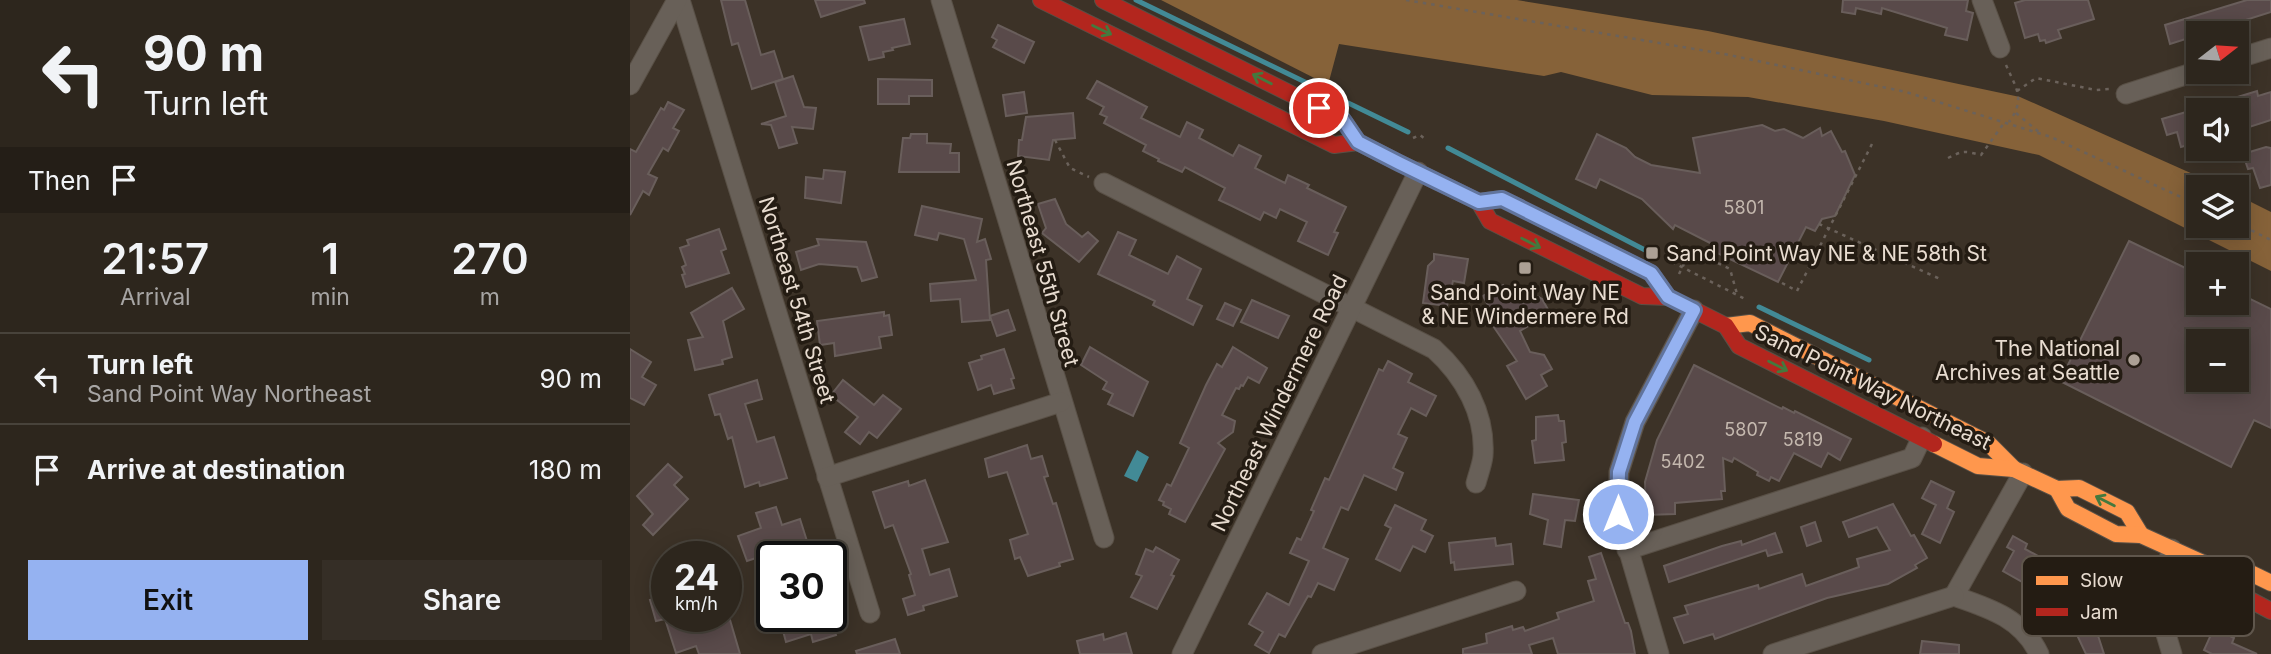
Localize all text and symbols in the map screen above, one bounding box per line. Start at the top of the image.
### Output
north arrow [2186,21,2249,84]
map controls [2186,21,2249,392]
text: 90 m [143,24,264,83]
one-way arrow [1091,24,1112,38]
icon: left [28,28,119,119]
one-way arrow [1252,72,1273,86]
pin [1289,78,1349,138]
text: Turn left [143,84,268,123]
icon: arrive [1300,89,1338,127]
button: sound [2186,98,2249,161]
street label: Northeast 55th Street [1001,157,1085,369]
icon: arrive [105,161,143,199]
text: Then [28,165,91,196]
button: layers [2186,175,2249,238]
street label: Northeast 54th Street [754,194,840,406]
house number: 5801 [1724,197,1764,218]
text: 21:57 [101,233,209,284]
text: 1 [321,233,339,284]
text: 270 [451,233,529,284]
one-way arrow [1520,237,1541,250]
place label: Sand Point Way NE & NE 58th St [1666,241,1987,266]
marker: Sand Point Way NE & NE 58th St [1644,245,1660,261]
button: + [2186,252,2249,315]
marker: Sand Point Way NE & NE Windermere Rd [1517,260,1533,276]
street label: Northeast Windermere Road [1206,271,1352,535]
place label: Sand Point Way NE & NE Windermere Rd [1421,280,1629,329]
text: Arrival [120,283,191,311]
text: min [311,283,350,311]
text: m [480,283,500,311]
street label: Sand Point Way Northeast [1751,319,1995,455]
button: − [2186,329,2249,392]
place label: The National Archives at Seattle [1935,336,2120,385]
text: Turn left [87,349,193,380]
marker: The National Archives at Seattle [2126,352,2142,368]
one-way arrow [1767,359,1788,373]
icon: left [28,360,66,398]
text: 90 m [539,363,602,394]
text: Sand Point Way Northeast [87,380,371,408]
house number: 5807 [1724,419,1768,440]
house number: 5819 [1783,429,1823,450]
icon: arrive [28,451,66,489]
house number: 5402 [1661,451,1705,472]
text: Arrive at destination [87,454,346,485]
text: 180 m [529,454,602,485]
position arrow [1581,477,1655,551]
one-way arrow [2095,493,2116,507]
speed limit sign: 30 [756,541,847,632]
text: 24 [674,556,719,598]
legend [2022,556,2254,636]
button: Exit [28,560,308,640]
button: Share [322,560,602,640]
text: Slow [2080,569,2123,592]
text: km/h [675,593,718,614]
text: Jam [2080,601,2118,624]

